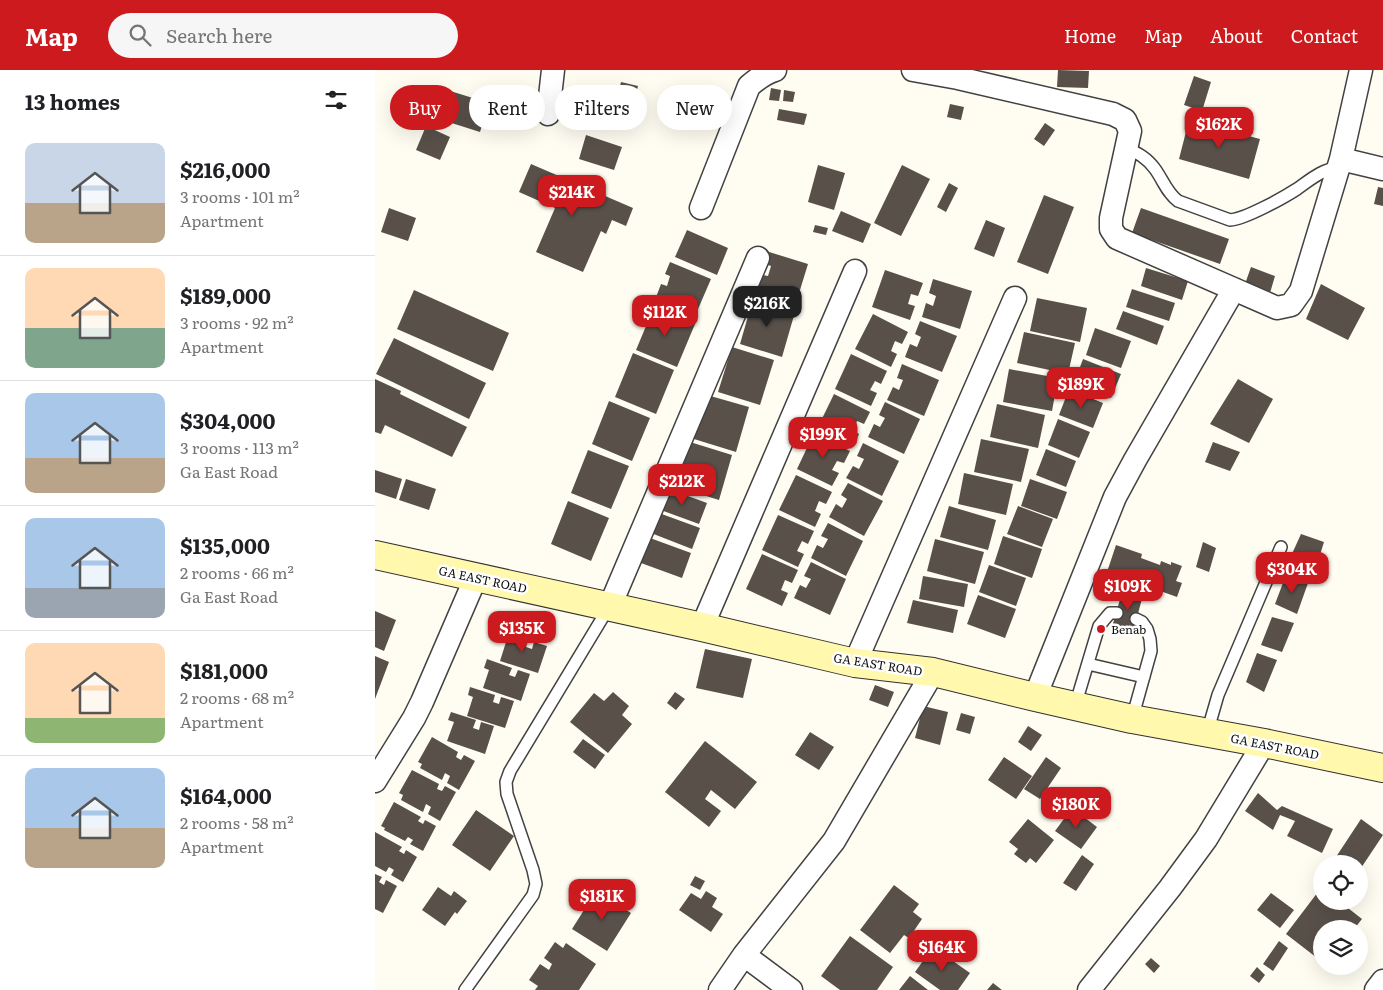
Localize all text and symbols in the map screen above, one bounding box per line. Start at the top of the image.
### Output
search box [108,13,458,58]
text: Map [25,18,78,53]
icon: search [126,21,154,49]
text: Search here [166,21,272,49]
text: Home [1064,22,1116,49]
text: Map [1144,22,1182,49]
text: About [1210,22,1263,49]
text: Contact [1291,22,1358,49]
text: 13 homes [25,85,120,116]
chip: Buy [390,85,459,130]
chip: Rent [469,85,545,130]
chip: Filters [555,85,647,130]
chip: New [657,85,732,130]
icon: filters [322,86,350,114]
pin: $162K [1184,106,1254,149]
text: $162K [1196,111,1242,135]
text: $216,000 [180,153,270,184]
icon: home [65,163,125,223]
pin: $214K [537,174,607,217]
text: $214K [549,179,595,203]
text: 3 rooms · 101 m² [180,184,300,208]
text: Apartment [180,208,264,232]
text: $189,000 [180,279,271,310]
pin: $216K [732,286,802,328]
icon: home [65,288,125,348]
text: $216K [744,290,790,314]
pin: $112K [630,294,700,337]
text: $112K [643,299,687,323]
text: 3 rooms · 92 m² [180,310,294,334]
text: Apartment [180,334,264,358]
pin: $189K [1046,366,1116,409]
text: $189K [1057,371,1105,395]
text: $304,000 [180,404,275,435]
icon: home [65,413,125,473]
pin: $199K [788,416,858,459]
text: $199K [799,421,847,445]
text: 3 rooms · 113 m² [180,435,299,459]
text: Ga East Road [180,459,278,483]
pin: $212K [647,464,717,506]
text: $212K [659,468,705,492]
text: $135,000 [180,529,270,560]
icon: home [65,538,125,598]
pin: $304K [1257,552,1327,594]
text: $304K [1267,556,1317,580]
text: 2 rooms · 66 m² [180,560,294,584]
street label: GA EAST ROAD [437,561,529,597]
pin: $109K [1093,568,1163,611]
text: $109K [1104,573,1152,597]
text: Ga East Road [180,584,278,608]
pin: $135K [487,610,557,653]
text: $135K [499,615,545,639]
place label: Benab [1111,620,1146,638]
marker: Benab [1095,623,1107,635]
street label: GA EAST ROAD [832,648,924,680]
text: $181,000 [180,654,268,685]
icon: home [65,663,125,723]
text: 2 rooms · 68 m² [180,685,294,709]
text: Apartment [180,709,264,733]
street label: GA EAST ROAD [1229,729,1321,763]
text: $164,000 [180,779,272,810]
pin: $180K [1041,786,1111,829]
icon: home [65,788,125,848]
text: $180K [1052,791,1100,815]
text: 2 rooms · 58 m² [180,810,294,834]
text: Apartment [180,834,264,858]
map controls [1313,855,1368,975]
button: locate [1313,855,1368,910]
pin: $181K [567,878,637,921]
text: $181K [580,883,624,907]
button: layers [1313,920,1368,975]
pin: $164K [907,930,977,972]
text: $164K [918,934,966,958]

